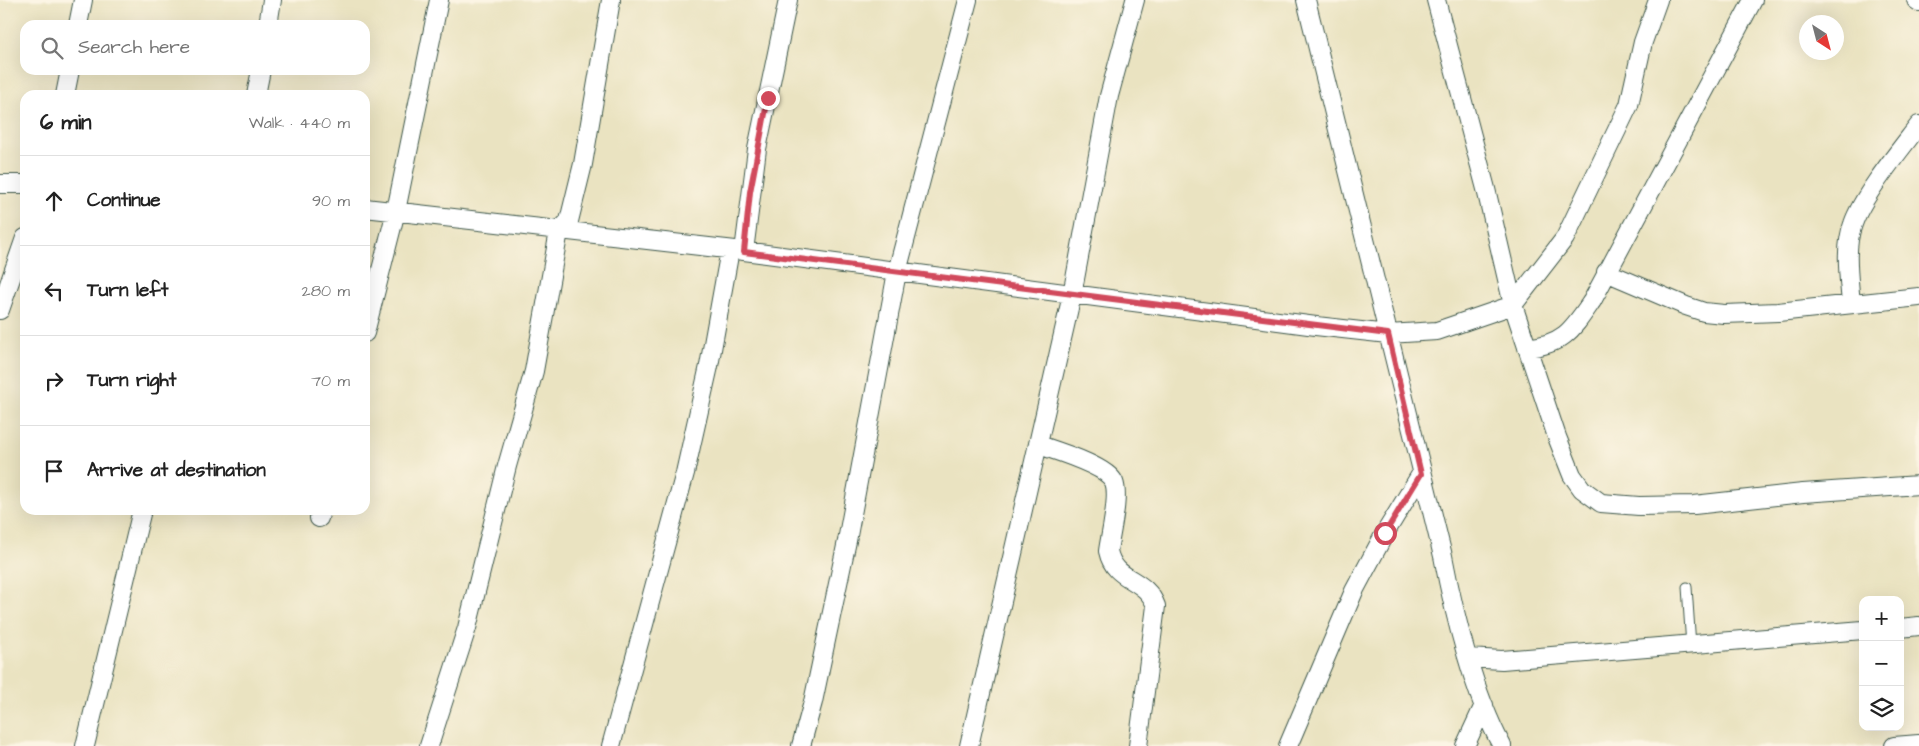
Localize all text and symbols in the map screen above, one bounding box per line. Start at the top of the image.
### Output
north arrow [1799,15,1844,60]
search box [20,20,370,75]
icon: search [38,34,66,62]
text: Search here [78,34,190,61]
route end [757,87,780,110]
text: 6 min [40,108,92,137]
text: Walk · 440 m [249,112,350,134]
icon: ahead [40,187,68,215]
text: Continue [87,187,161,214]
text: 90 m [312,190,350,212]
icon: left [40,277,68,305]
text: Turn left [87,277,168,304]
text: 280 m [302,280,350,302]
icon: right [40,367,68,395]
text: Turn right [87,367,176,394]
text: 70 m [311,370,350,392]
icon: arrive [40,457,68,485]
text: Arrive at destination [87,457,266,484]
route start [1374,522,1397,545]
map controls [1859,596,1904,731]
button: + [1859,596,1904,641]
button: − [1859,641,1904,686]
button: layers [1859,686,1904,731]

